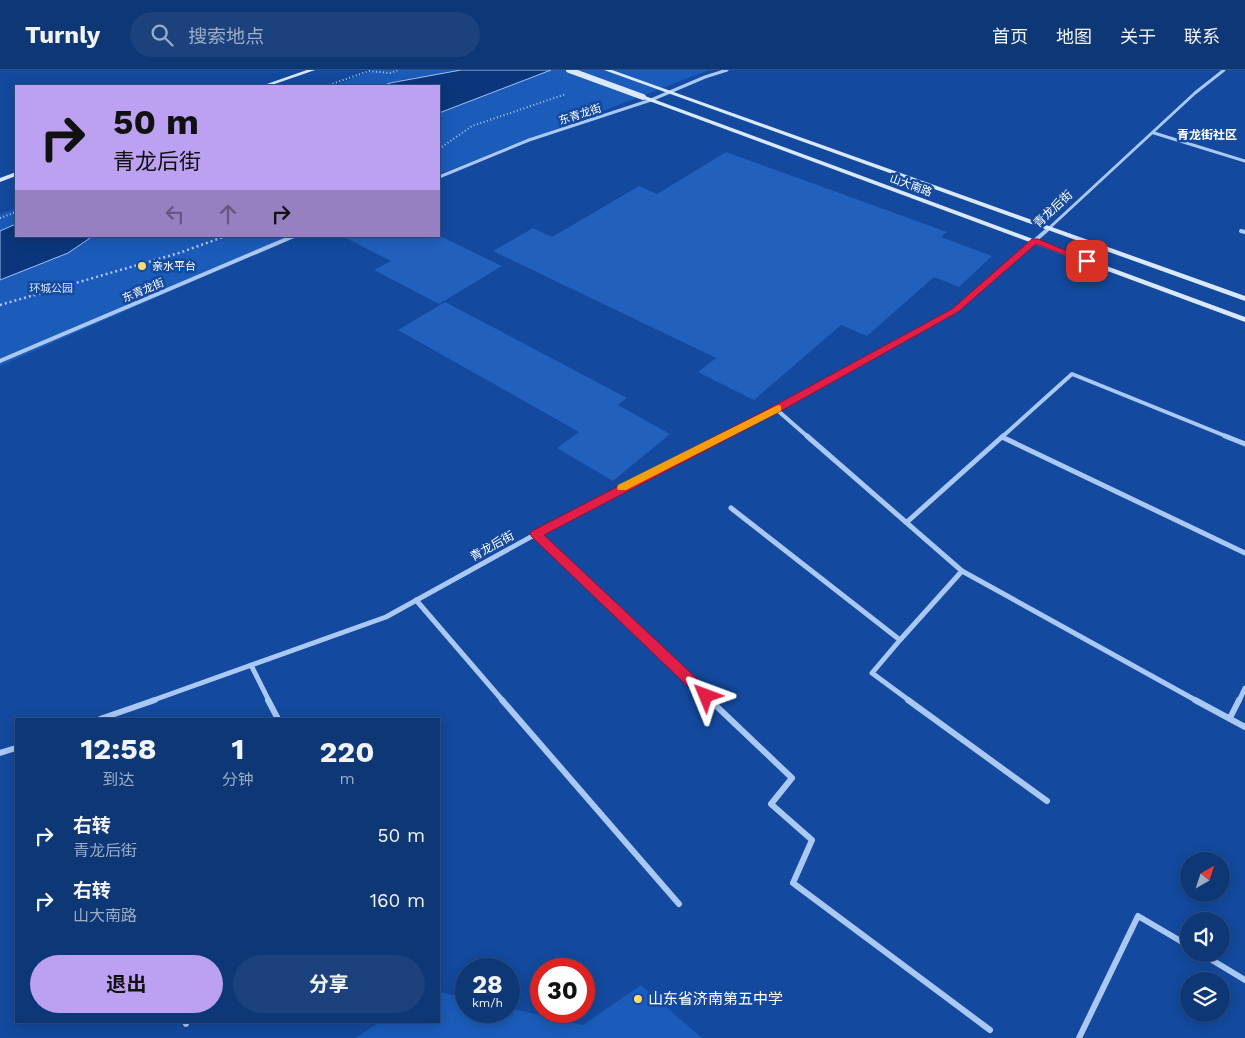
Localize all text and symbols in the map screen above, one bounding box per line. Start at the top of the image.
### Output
search box [130,12,480,57]
text: Turnly [25,21,100,49]
icon: search [148,21,176,49]
text: 搜索地点 [188,25,264,48]
text: 首页 [992,26,1028,47]
text: 地图 [1056,26,1092,47]
text: 关于 [1120,26,1156,47]
text: 联系 [1184,26,1220,47]
text: 50 m [113,101,199,143]
street label: 东青龙街 [557,101,603,127]
icon: right [30,105,95,170]
district label: 青龙街社区 [1177,128,1237,142]
text: 青龙后街 [113,149,201,174]
street label: 山大南路 [888,172,934,199]
street label: 青龙后街 [1031,188,1075,230]
icon: left [161,200,189,228]
icon: ahead [214,200,242,228]
icon: right [267,200,295,228]
pin [1066,240,1108,282]
icon: arrive [1073,247,1101,275]
marker: 亲水平台 [136,260,148,272]
place label: 亲水平台 [152,260,196,273]
street label: 东青龙街 [120,276,166,305]
park label: 环城公园 [29,282,73,295]
street label: 青龙后街 [468,528,516,564]
position arrow [679,669,731,721]
text: 12:58 [80,731,157,766]
text: 1 [232,731,244,766]
text: 220 [319,734,375,769]
text: m [339,769,355,788]
text: 到达 [103,770,135,789]
text: 分钟 [222,770,254,789]
text: 右转 [73,814,111,837]
icon: right [30,822,58,850]
text: 50 m [378,824,425,847]
text: 青龙后街 [73,841,137,860]
north arrow [1180,852,1230,902]
map controls [1180,852,1230,1022]
text: 右转 [73,879,111,902]
icon: right [30,887,58,915]
text: 160 m [370,889,425,912]
text: 山大南路 [73,906,137,925]
button: sound [1180,912,1230,962]
button: 退出 [30,955,223,1013]
button: 分享 [233,955,425,1013]
speed limit sign: 30 [530,958,595,1023]
text: 28 [472,970,503,999]
button: layers [1180,972,1230,1022]
place label: 山东省济南第五中学 [648,990,783,1008]
marker: 山东省济南第五中学 [632,993,644,1005]
text: km/h [472,996,503,1010]

